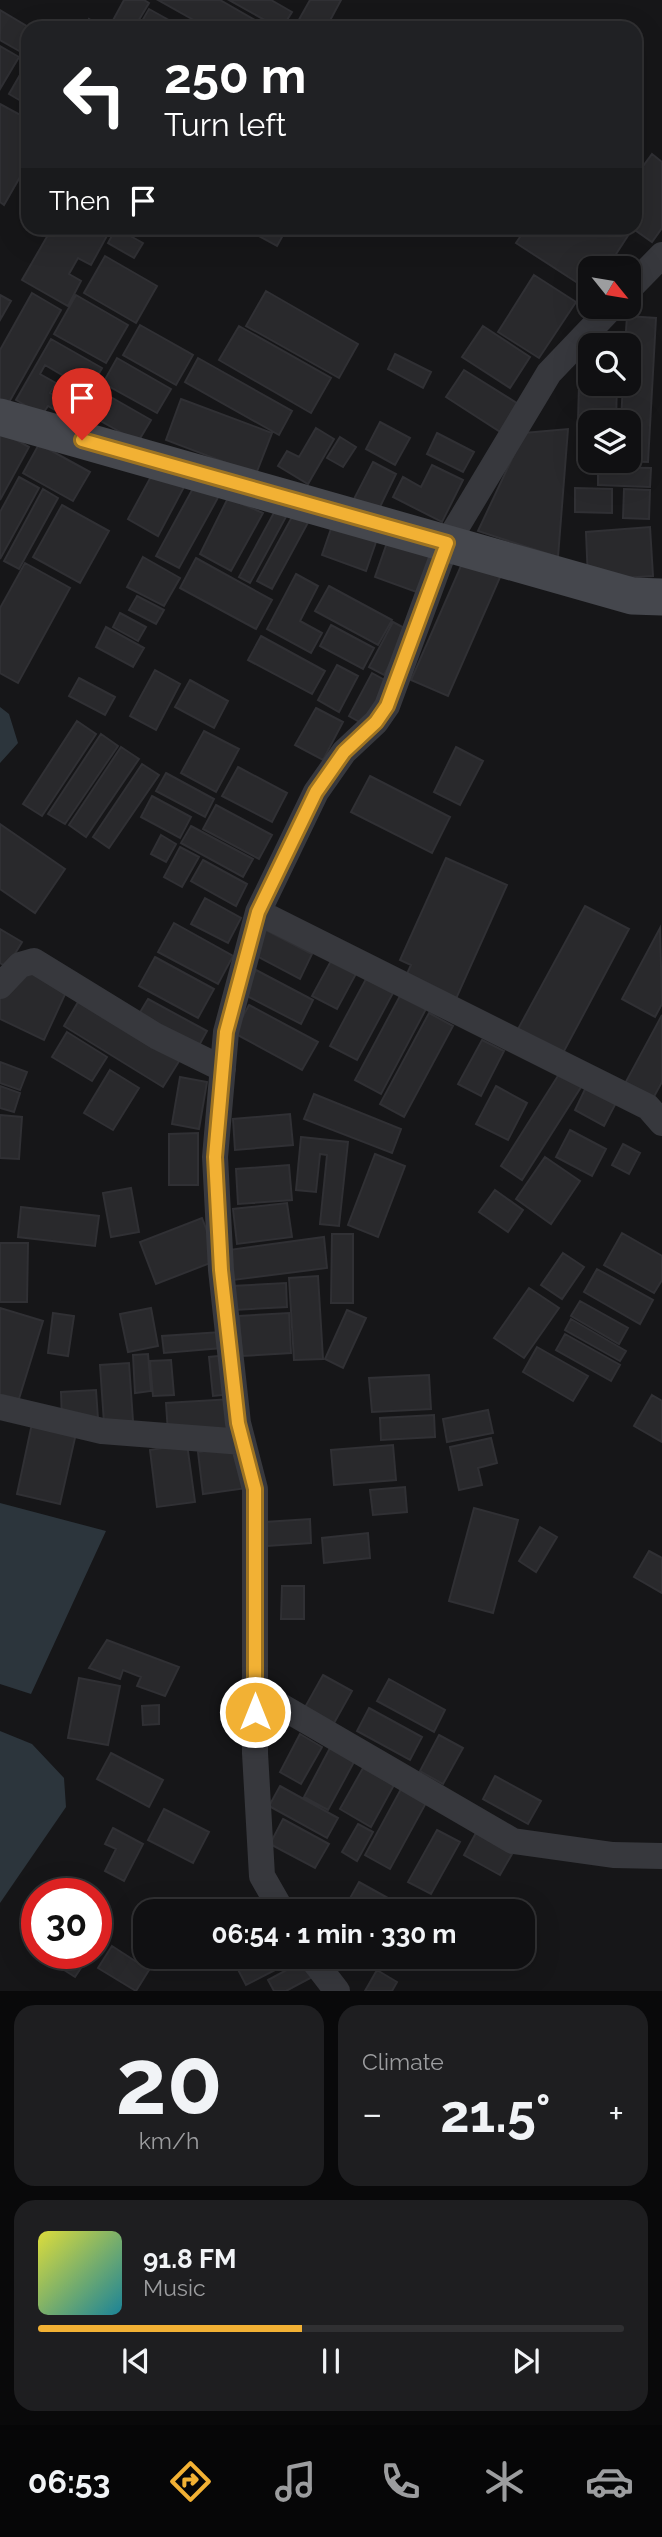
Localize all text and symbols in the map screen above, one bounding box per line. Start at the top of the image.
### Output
text: 250 m [164,47,306,104]
icon: left [49,49,140,140]
text: Turn left [164,106,286,143]
icon: arrive [124,182,162,220]
text: Then [49,186,110,216]
north arrow [578,256,640,318]
map controls [578,256,641,473]
button: search [578,333,641,396]
pin [52,368,112,440]
icon: arrive [63,379,101,417]
button: layers [578,410,641,473]
position arrow [218,1675,292,1749]
speed limit sign: 30 [21,1878,112,1969]
text: 06:54 · 1 min · 330 m [211,1919,457,1949]
text: 20 [115,2028,223,2135]
text: Climate [362,2048,444,2075]
text: 21.5° [440,2083,551,2144]
text: − [362,2091,382,2136]
text: + [608,2091,624,2136]
text: km/h [139,2127,199,2154]
text: 91.8 FM [143,2244,236,2274]
text: Music [143,2274,206,2301]
icon: previous [117,2342,155,2380]
icon: pause [312,2342,350,2380]
icon: next [507,2342,545,2380]
icon: directions [166,2457,215,2506]
icon: music [271,2457,320,2506]
icon: phone [376,2457,425,2506]
icon: climate [480,2457,529,2506]
icon: car [585,2457,634,2506]
text: 06:53 [28,2463,110,2500]

